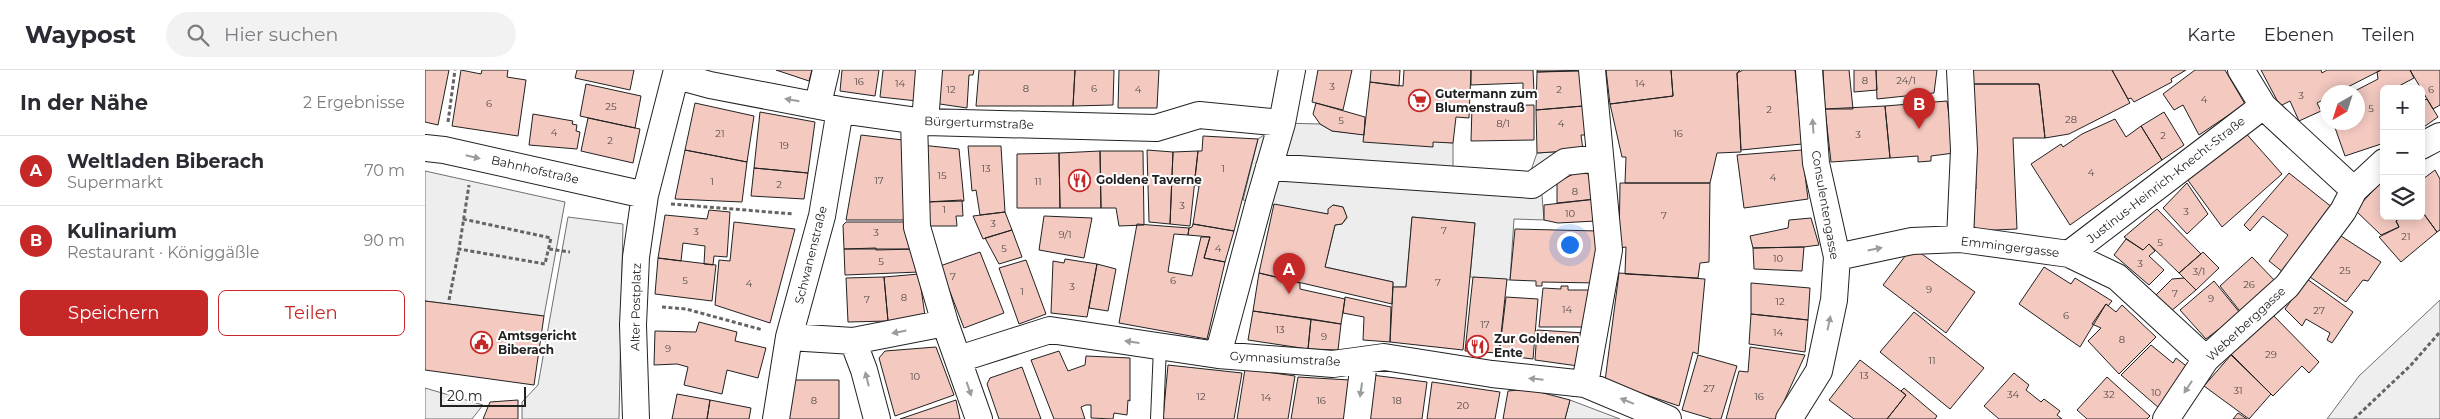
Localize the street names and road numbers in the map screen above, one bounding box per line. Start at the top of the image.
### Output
street label: Bürgerturmstraße [924,113,1034,132]
street label: Justinus-Heinrich-Knecht-Straße [2083,113,2248,247]
street label: Consulentengasse [1808,149,1842,261]
street label: Bahnhofstraße [490,152,580,187]
street label: Schwanenstraße [791,204,830,305]
street label: Emmingergasse [1960,233,2060,260]
street label: Alter Postplatz [627,263,644,351]
street label: Weberberggasse [2203,283,2288,364]
street label: Gymnasiumstraße [1229,348,1341,369]

